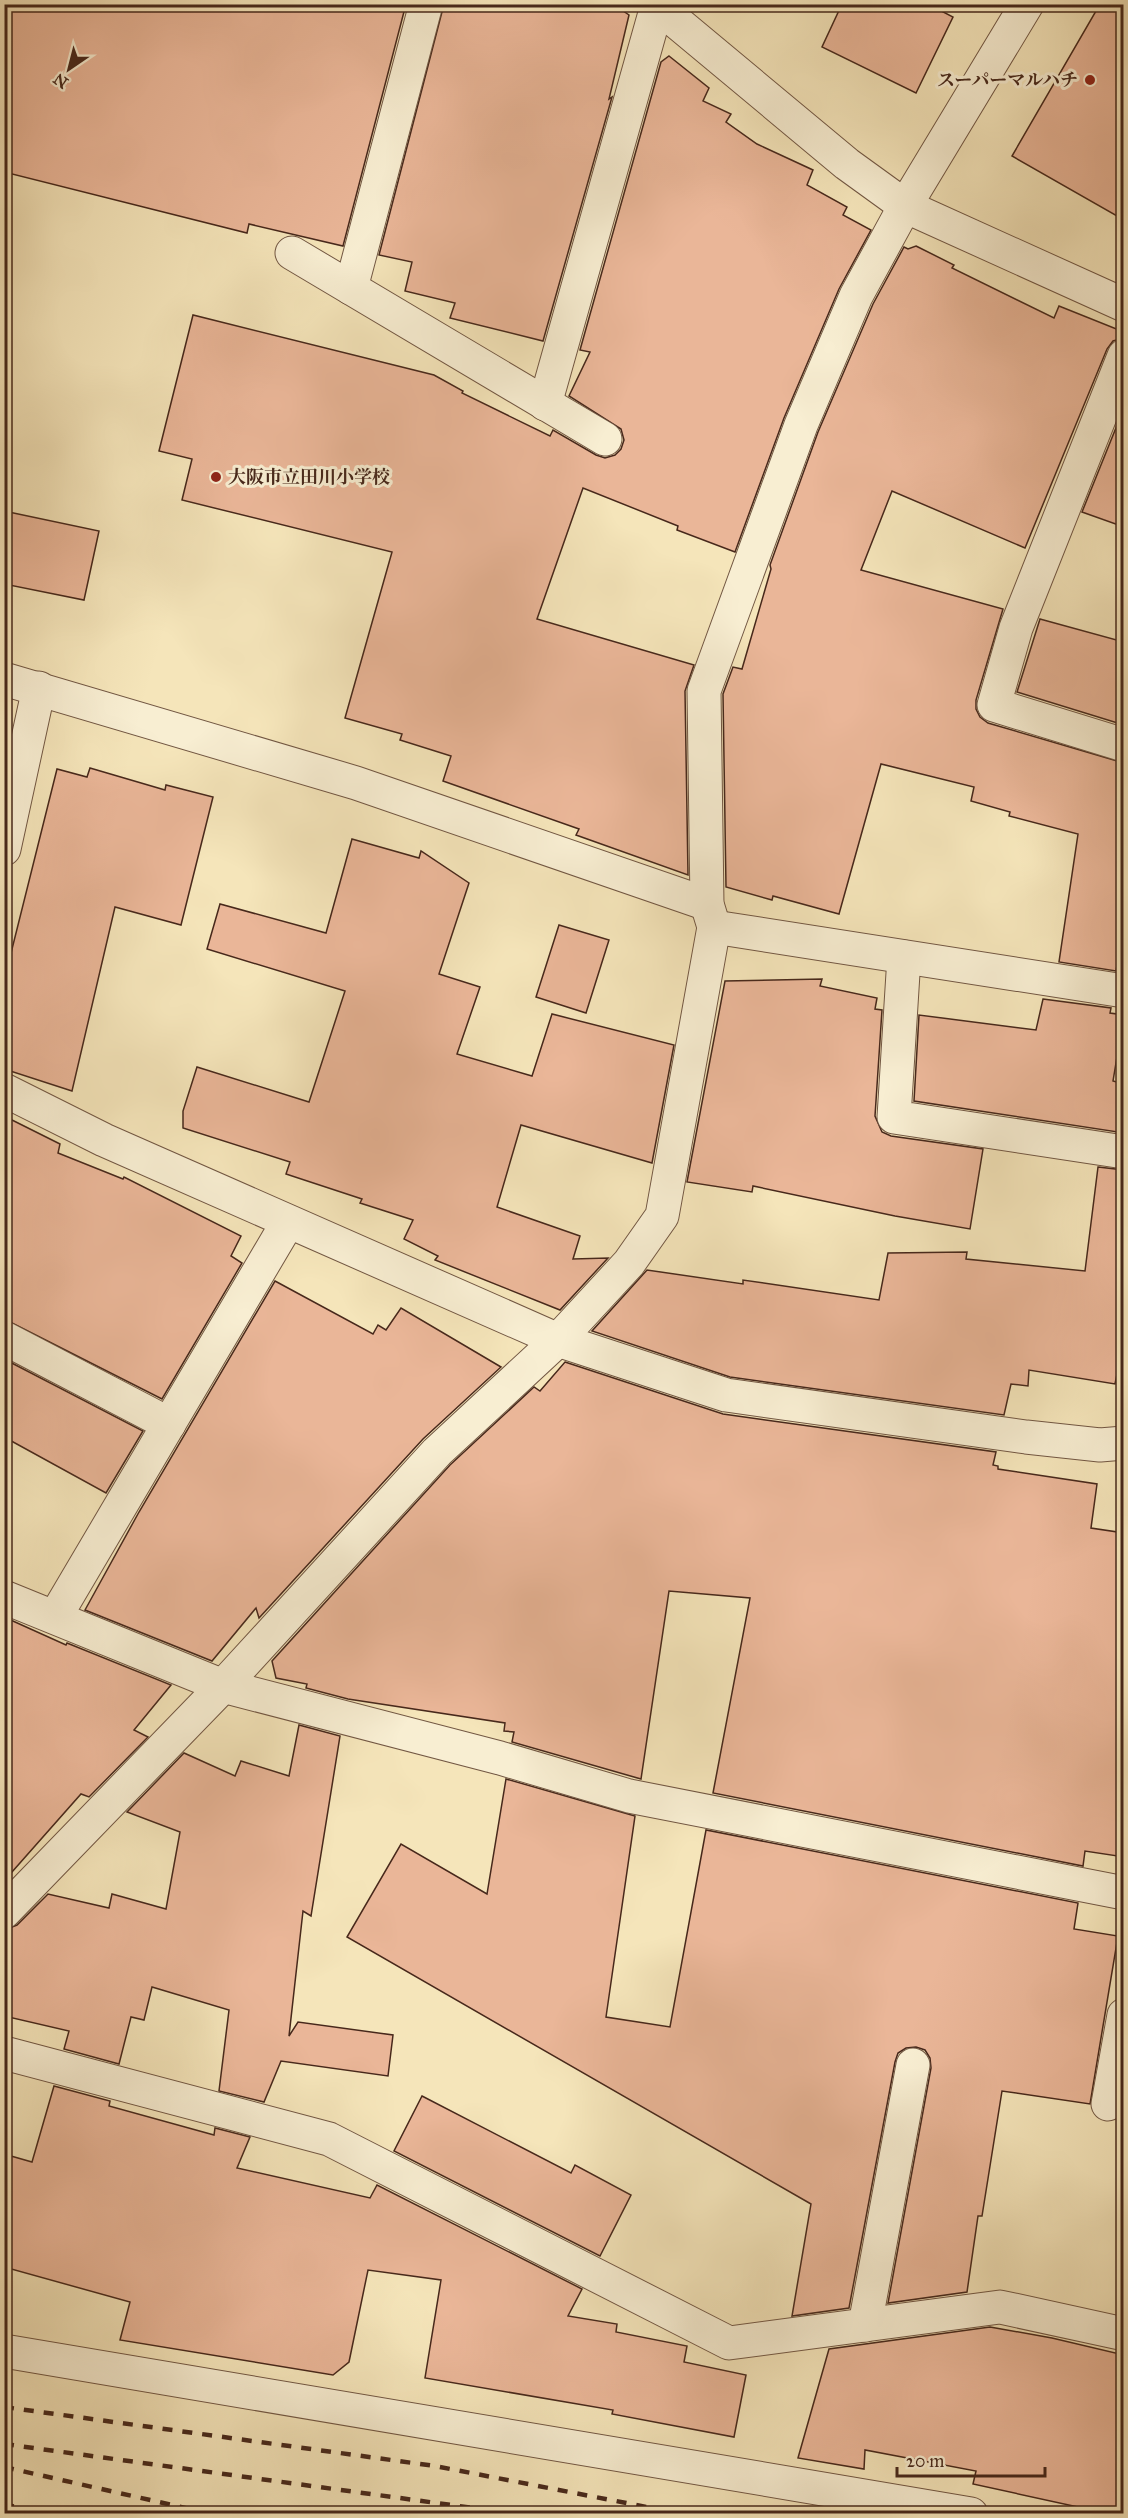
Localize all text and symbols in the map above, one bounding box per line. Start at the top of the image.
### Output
north arrow [39,39,99,99]
text: N [49,69,72,93]
place label: スーパーマルハチ [937,69,1078,91]
marker: スーパーマルハチ [1083,73,1097,87]
place label: 大阪市立田川小学校 [228,466,390,488]
marker: 大阪市立田川小学校 [209,470,223,484]
scale bar [897,2440,1046,2478]
text: 20 m [906,2450,944,2472]

